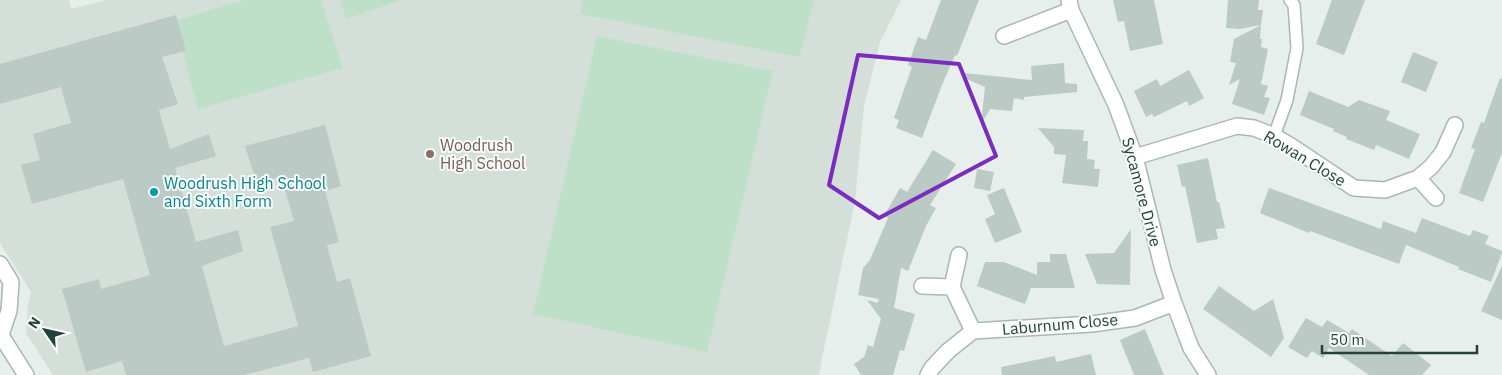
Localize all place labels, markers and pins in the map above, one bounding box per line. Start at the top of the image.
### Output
place label: Woodrush High School [440,135,525,173]
marker: Woodrush High School [424,148,436,160]
place label: Woodrush High School and Sixth Form [164,173,326,211]
marker: Woodrush High School and Sixth Form [148,186,160,198]

